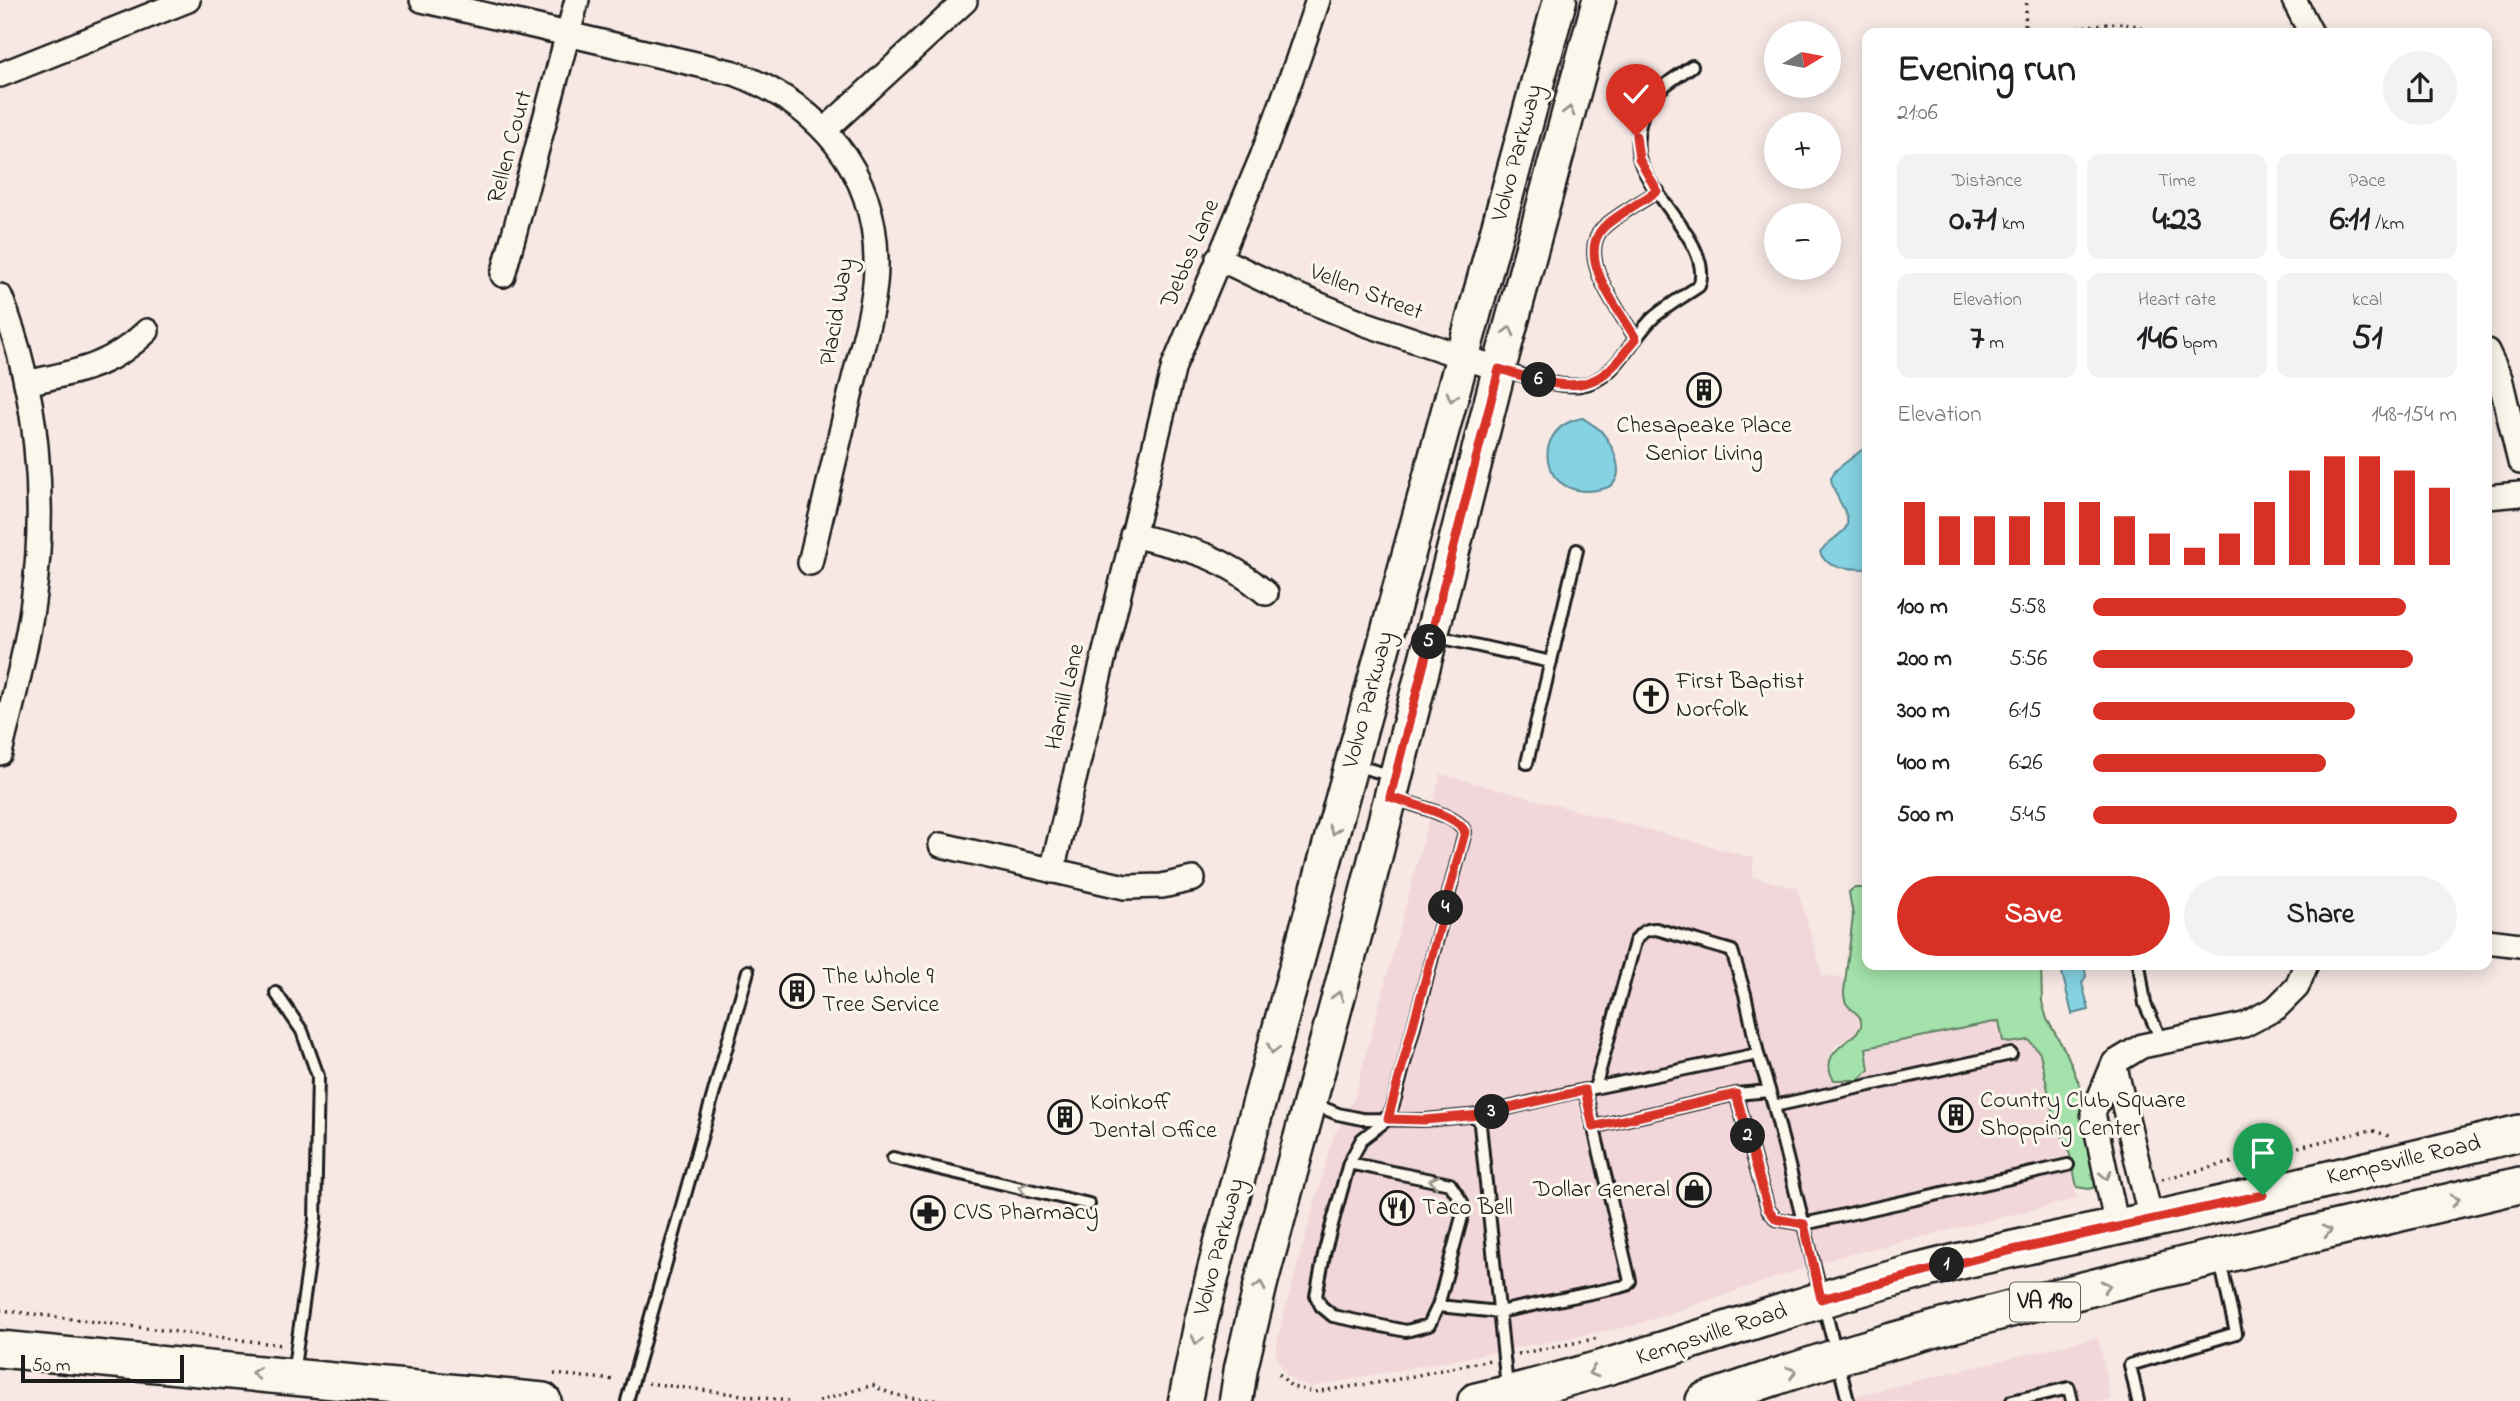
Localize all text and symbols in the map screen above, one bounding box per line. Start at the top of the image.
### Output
north arrow [1764,21,1841,98]
map controls [1764,21,1841,280]
text: Evening run [1897,43,2076,99]
button: share [2383,51,2457,125]
pin [1606,64,1666,136]
icon: check [1617,75,1655,113]
street label: Volvo Parkway [1483,81,1554,226]
street label: Rellen Court [479,87,543,207]
text: 21:06 [1897,97,1938,130]
one-way arrow [1560,106,1575,118]
button: + [1764,112,1841,189]
text: Distance [1952,168,2022,195]
text: Time [2158,168,2196,195]
text: Pace [2348,168,2386,195]
street label: Debbs Lane [1152,194,1230,315]
text: 0.71 [1949,195,1997,246]
text: 4:23 [2152,195,2202,246]
text: 6:11 [2330,195,2370,246]
button: − [1764,203,1841,280]
text: km [1997,211,2025,238]
text: /km [2370,211,2404,238]
street label: Placid Way [811,255,866,369]
street label: Vellen Street [1303,255,1428,331]
text: Elevation [1952,287,2022,314]
text: Heart rate [2138,287,2216,314]
text: kcal [2352,287,2382,314]
text: 7 [1970,314,1984,365]
text: 146 [2137,314,2178,365]
text: 51 [2351,314,2383,365]
one-way arrow [1501,325,1515,337]
text: m [1984,330,2004,357]
text: bpm [2178,330,2217,357]
pin: 6 [1522,362,1556,398]
text: 6 [1534,366,1543,393]
building icon: Chesapeake Place Senior Living [1685,371,1723,409]
one-way arrow [1446,391,1460,403]
text: Elevation [1897,399,1982,432]
text: 148–154 m [2371,399,2457,432]
place label: Chesapeake Place Senior Living [1616,409,1792,472]
text: 100 m [1897,591,1948,624]
text: 5:58 [2009,591,2046,624]
pin: 5 [1412,624,1446,660]
street label: Volvo Parkway [1334,628,1405,773]
text: 5 [1423,628,1434,655]
street label: Hamill Lane [1037,640,1095,754]
text: 200 m [1897,643,1952,676]
text: 5:56 [2009,643,2047,676]
place label: First Baptist Norfolk [1675,665,1804,728]
church icon: First Baptist Norfolk [1632,677,1670,715]
text: 300 m [1897,695,1950,728]
text: 6:15 [2009,695,2042,728]
text: 400 m [1897,747,1950,780]
text: 6:26 [2009,747,2043,780]
text: 500 m [1897,799,1954,832]
text: 5:45 [2009,799,2047,832]
one-way arrow [1327,824,1342,836]
button: Save [1897,876,2170,956]
button: Share [2184,876,2457,956]
pin: 4 [1428,890,1464,926]
text: 4 [1442,894,1449,921]
place label: The Whole 9 Tree Service [822,960,940,1023]
building icon: The Whole 9 Tree Service [778,972,816,1010]
one-way arrow [1330,990,1345,1002]
one-way arrow [1267,1043,1282,1055]
place label: Country Club Square Shopping Center [1980,1084,2186,1147]
place label: Koinkoff Dental Office [1089,1086,1217,1149]
pin: 3 [1474,1094,1510,1130]
building icon: Country Club Square Shopping Center [1937,1096,1975,1134]
building icon: Koinkoff Dental Office [1046,1098,1084,1136]
text: 3 [1488,1098,1495,1125]
pin: 2 [1730,1118,1766,1154]
text: 2 [1743,1122,1752,1149]
pin [2233,1123,2293,1195]
street label: Kempsville Road [2324,1126,2485,1196]
icon: arrive [2244,1134,2282,1172]
one-way arrow [2097,1169,2112,1181]
shop icon: Dollar General [1675,1171,1713,1209]
place label: Dollar General [1532,1173,1670,1208]
one-way arrow [1428,1174,1440,1189]
street label: Volvo Parkway [1185,1175,1256,1320]
one-way arrow [1017,1182,1029,1196]
restaurant icon: Taco Bell [1378,1189,1416,1227]
place label: Taco Bell [1422,1191,1513,1226]
pharmacy icon: CVS Pharmacy [909,1194,947,1232]
one-way arrow [2449,1194,2461,1208]
place label: CVS Pharmacy [953,1196,1099,1232]
one-way arrow [2321,1224,2333,1239]
pin: 1 [1930,1248,1965,1282]
text: 1 [1943,1251,1950,1278]
one-way arrow [1252,1280,1266,1292]
one-way arrow [2100,1280,2112,1294]
road number: VA 190 [2010,1282,2080,1322]
street label: Kempsville Road [1632,1294,1792,1376]
one-way arrow [1190,1334,1205,1346]
scale bar [21,1352,184,1384]
text: 50 m [32,1353,71,1380]
one-way arrow [1587,1364,1599,1379]
one-way arrow [250,1366,262,1381]
one-way arrow [1786,1366,1798,1380]

